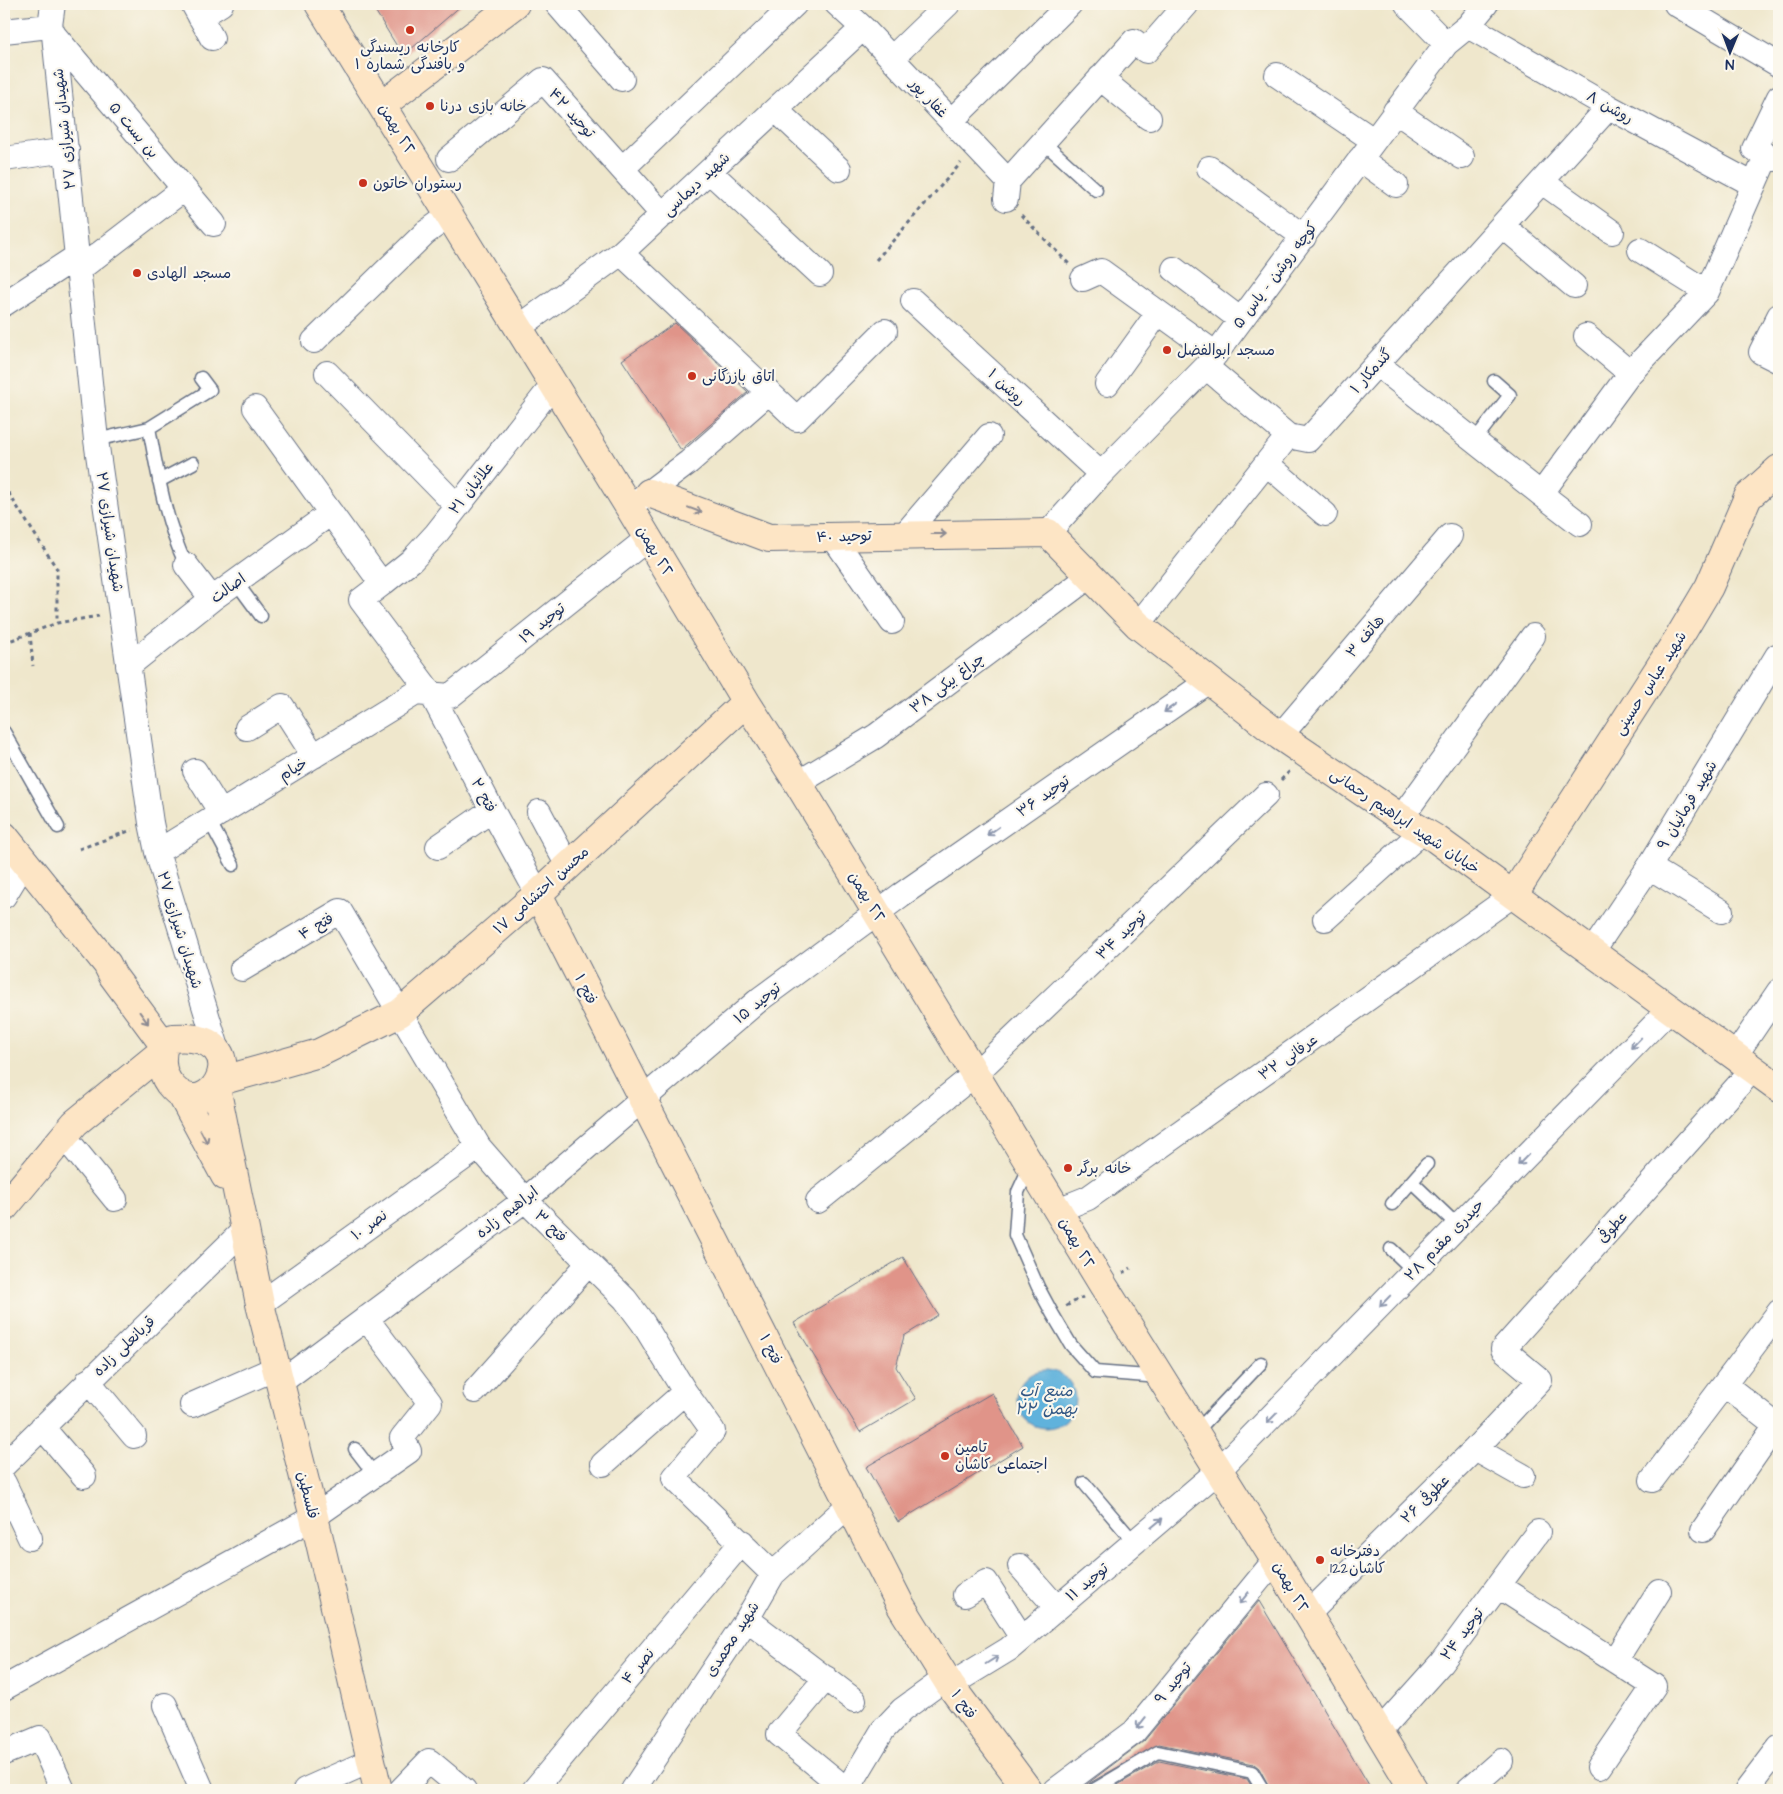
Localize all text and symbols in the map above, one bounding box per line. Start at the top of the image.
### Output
marker: کارخانه ریسندگی و بافندگی شماره ۱ [404,24,416,36]
north arrow [1706,28,1756,78]
place label: کارخانه ریسندگی و بافندگی شماره ۱ [355,37,465,75]
text: N [1725,54,1734,74]
street label: شهیدان شیرازی ۲۷ [48,67,81,190]
street label: غفار پور [904,73,952,123]
street label: توحید ۴۲ [544,84,600,143]
street label: روشن ۸ [1582,86,1637,129]
place label: خانه بازی درنا [440,96,527,117]
street label: بن بست ۵ [104,98,163,163]
street label: ٢٢ بهمن [373,100,420,159]
marker: خانه بازی درنا [424,100,436,112]
street label: شهید دیماسی [658,148,735,221]
place label: رستوران خاتون [373,173,462,194]
marker: رستوران خاتون [357,177,369,189]
street label: کوچه روشن - یاس ۵ [1228,217,1323,333]
place label: مسجد الهادی [147,263,231,284]
marker: مسجد الهادی [131,267,143,279]
place label: مسجد ابوالفضل [1177,340,1275,361]
marker: مسجد ابوالفضل [1161,344,1173,356]
street label: گندمکار ۱ [1345,344,1397,398]
street label: روشن ۱ [983,364,1031,411]
place label: اتاق بازرگانی [702,366,775,387]
marker: اتاق بازرگانی [686,370,698,382]
street label: علائیان ۲۱ [444,458,499,519]
street label: شهیدان شیرازی ۲۷ [91,470,128,594]
one-way arrow [687,506,702,515]
street label: ٢٢ بهمن [631,522,678,581]
street label: توحید ۴۰ [816,525,873,548]
one-way arrow [931,529,947,539]
street label: اصالت [206,568,250,608]
street label: توحید ۱۹ [515,598,570,649]
street label: هاتف ۳ [1341,610,1390,662]
street label: شهید عباس حسینی [1609,627,1692,739]
street label: چراغ بیکی ۳۸ [906,648,989,718]
one-way arrow [1163,703,1177,713]
street label: خیام [275,753,311,786]
street label: شهید فرمانیان ۹ [1652,757,1722,854]
street label: خیابان شهید ابراهیم رحمانی [1325,763,1484,880]
street label: توحید ۳۶ [1012,770,1075,822]
street label: فتح ۲ [466,774,501,816]
one-way arrow [986,826,1000,836]
street label: محسن احتشامی ۱۷ [489,842,594,939]
street label: ٢٢ بهمن [843,868,890,927]
street label: شهیدان شیرازی ۲۷ [152,869,207,991]
street label: توحید ۳۴ [1091,906,1152,965]
street label: فتح ۴ [295,908,338,945]
street label: فتح ۱ [569,970,602,1008]
street label: توحید ۱۵ [729,978,786,1029]
one-way arrow [139,1011,149,1025]
street label: عرفانی ۳۲ [1254,1029,1322,1086]
one-way arrow [1630,1037,1642,1050]
one-way arrow [199,1130,209,1145]
one-way arrow [1517,1153,1529,1166]
place label: خانه برگر [1076,1158,1132,1179]
marker: خانه برگر [1062,1162,1074,1174]
street label: ابراهیم زاده [472,1181,543,1244]
street label: حیدری مقدم ۲۸ [1400,1195,1489,1286]
street label: نصر ۱۰ [347,1205,392,1246]
street label: فتح ۳ [530,1205,572,1247]
street label: عطوفی [1592,1207,1632,1248]
street label: ٢٢ بهمن [1053,1214,1100,1273]
one-way arrow [1379,1295,1391,1307]
street label: قربانعلی زاده [89,1311,160,1381]
street label: فتح ۱ [754,1330,787,1368]
water label: منبع آب ۲۲ بهمن [1015,1380,1078,1420]
one-way arrow [1266,1412,1278,1424]
place label: تامین اجتماعی کاشان [955,1437,1047,1475]
marker: تامین اجتماعی کاشان [939,1450,951,1462]
street label: فلسطین [291,1469,324,1521]
street label: عطوفی ۲۶ [1396,1470,1454,1528]
one-way arrow [1151,1517,1164,1528]
place label: دفترخانه 122کاشان [1330,1541,1385,1579]
marker: دفترخانه 122کاشان [1314,1554,1326,1566]
street label: توحید ۱۱ [1061,1558,1114,1607]
street label: ٢٢ بهمن [1267,1558,1314,1617]
one-way arrow [1238,1591,1250,1604]
street label: شهید محمدی [700,1598,765,1681]
street label: توحید ۲۴ [1436,1603,1489,1665]
street label: نصر ۴ [617,1644,660,1689]
one-way arrow [984,1654,998,1664]
street label: توحید ۹ [1150,1657,1197,1709]
street label: فتح ۱ [946,1685,981,1723]
one-way arrow [1135,1716,1146,1729]

